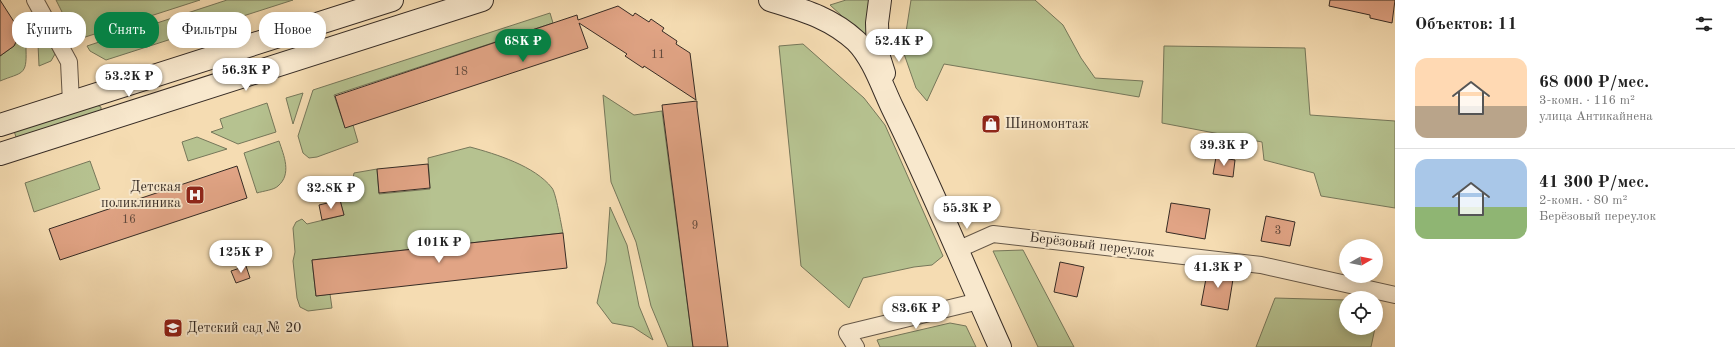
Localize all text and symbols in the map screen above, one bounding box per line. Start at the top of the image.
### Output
chip: Купить [12,12,86,48]
chip: Снять [94,12,159,48]
chip: Фильтры [167,12,251,48]
chip: Новое [259,12,326,48]
icon: filters [1693,13,1715,35]
text: Объектов: 11 [1415,16,1517,33]
pin: 68K ₽ [495,29,551,63]
pin: 52.4K ₽ [862,29,936,63]
text: 68K ₽ [504,35,542,48]
text: 52.4K ₽ [874,35,924,48]
house number: 11 [651,49,665,61]
pin: 56.3K ₽ [209,58,283,92]
pin: 53.2K ₽ [92,64,166,98]
text: 56.3K ₽ [221,64,271,77]
house number: 18 [454,66,468,78]
text: 53.2K ₽ [104,70,154,83]
icon: home [1447,74,1495,122]
text: 68 000 ₽/мес. [1539,74,1649,91]
text: 3-комн. · 116 m² [1539,94,1635,107]
text: улица Антикайнена [1539,110,1653,123]
shop icon: Шиномонтаж [980,113,1002,135]
place label: Шиномонтаж [1005,117,1089,131]
pin: 39.3K ₽ [1187,133,1261,167]
text: 39.3K ₽ [1199,139,1249,152]
text: 41 300 ₽/мес. [1539,174,1649,191]
icon: home [1447,175,1495,223]
pin: 32.8K ₽ [294,176,368,210]
place label: Детская поликлиника [101,180,181,210]
text: 32.8K ₽ [306,182,356,195]
hospital icon: Детская поликлиника [184,184,206,206]
text: 2-комн. · 80 m² [1539,194,1627,207]
pin: 55.3K ₽ [930,196,1004,230]
text: 55.3K ₽ [942,202,992,215]
text: Берёзовый переулок [1539,210,1656,223]
house number: 16 [122,214,136,226]
house number: 9 [692,220,698,232]
house number: 3 [1275,225,1281,237]
pin: 101K ₽ [406,230,472,264]
street label: Берёзовый переулок [1029,230,1155,260]
text: 101K ₽ [416,236,462,249]
north arrow [1339,239,1383,283]
map controls [1339,239,1383,335]
pin: 125K ₽ [208,240,274,274]
text: 125K ₽ [218,246,264,259]
pin: 41.3K ₽ [1181,255,1255,289]
text: 41.3K ₽ [1193,261,1243,274]
button: locate [1339,291,1383,335]
pin: 83.6K ₽ [879,296,953,330]
text: 83.6K ₽ [891,302,941,315]
school or university icon: Детский сад № 20 [162,317,184,339]
place label: Детский сад № 20 [187,321,301,335]

